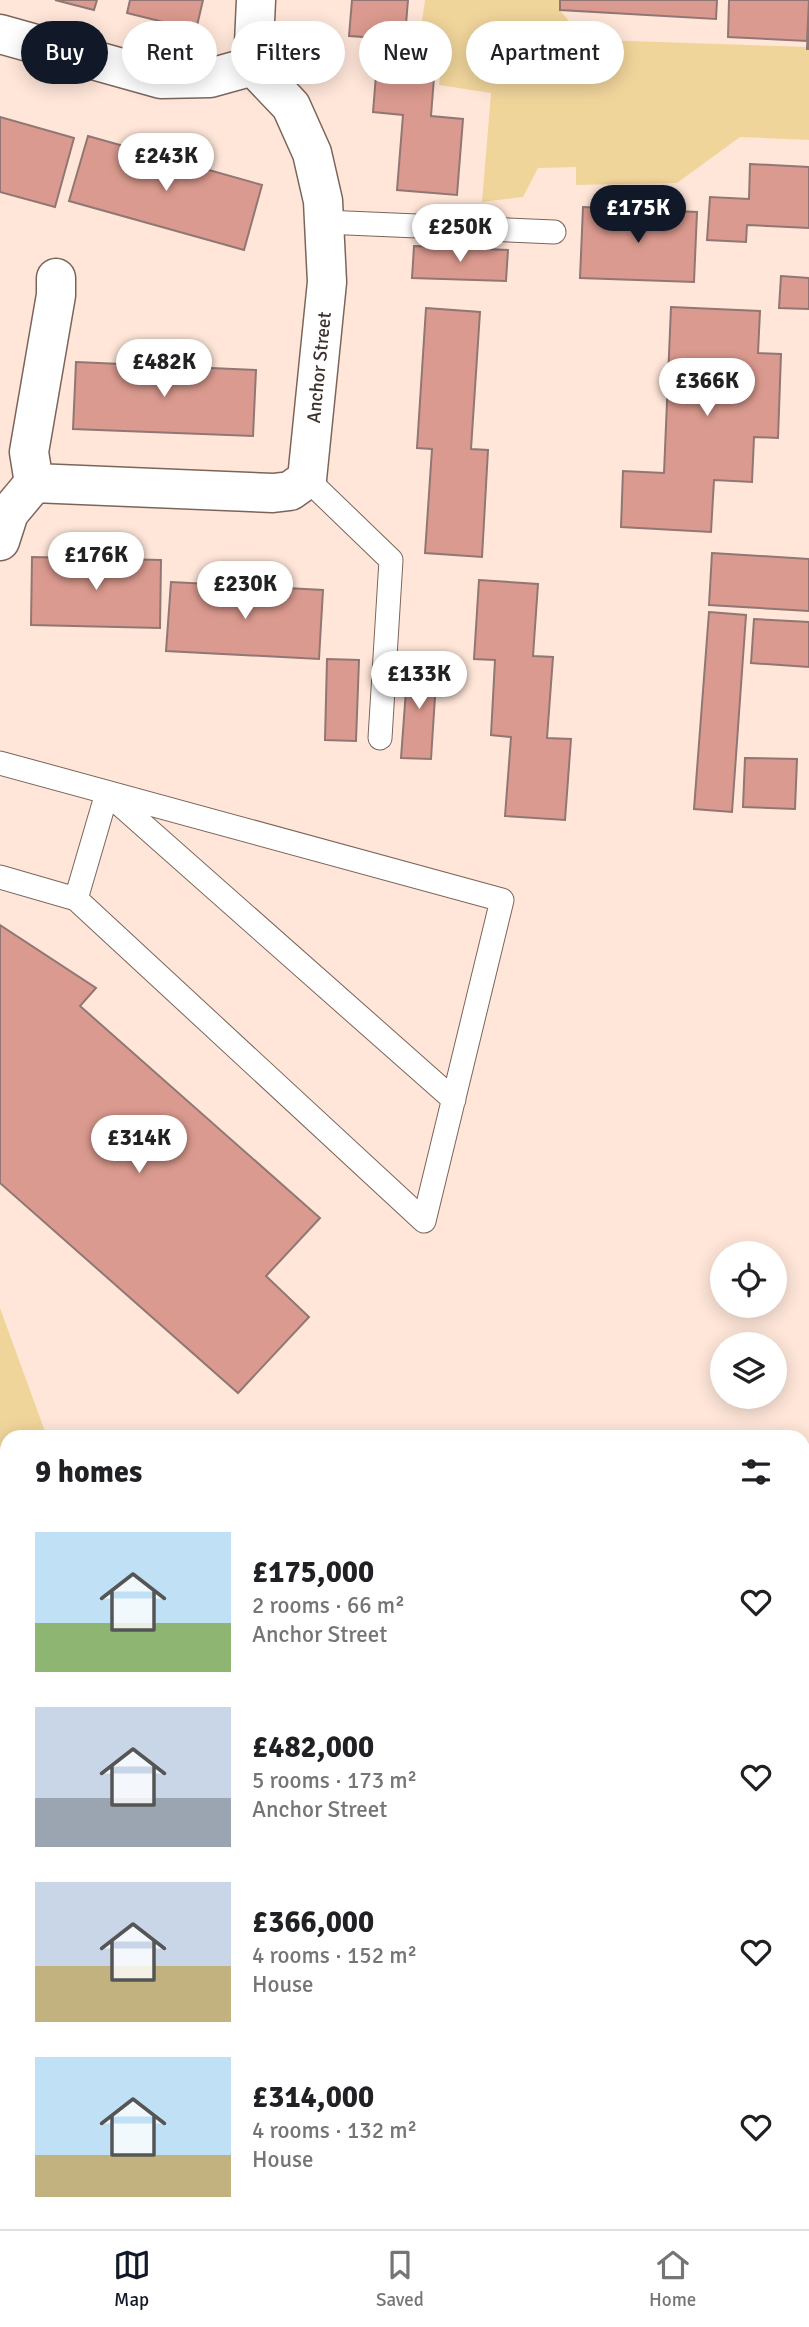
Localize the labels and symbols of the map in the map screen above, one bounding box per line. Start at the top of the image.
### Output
pin: £243K [117,134,215,193]
pin: £175K [589,186,687,245]
pin: £250K [411,204,509,264]
street label: Anchor Street [302,310,337,424]
pin: £482K [115,340,213,399]
pin: £366K [658,358,756,418]
pin: £176K [47,532,145,592]
pin: £230K [196,562,294,621]
pin: £133K [370,652,468,711]
pin: £314K [90,1116,188,1175]

